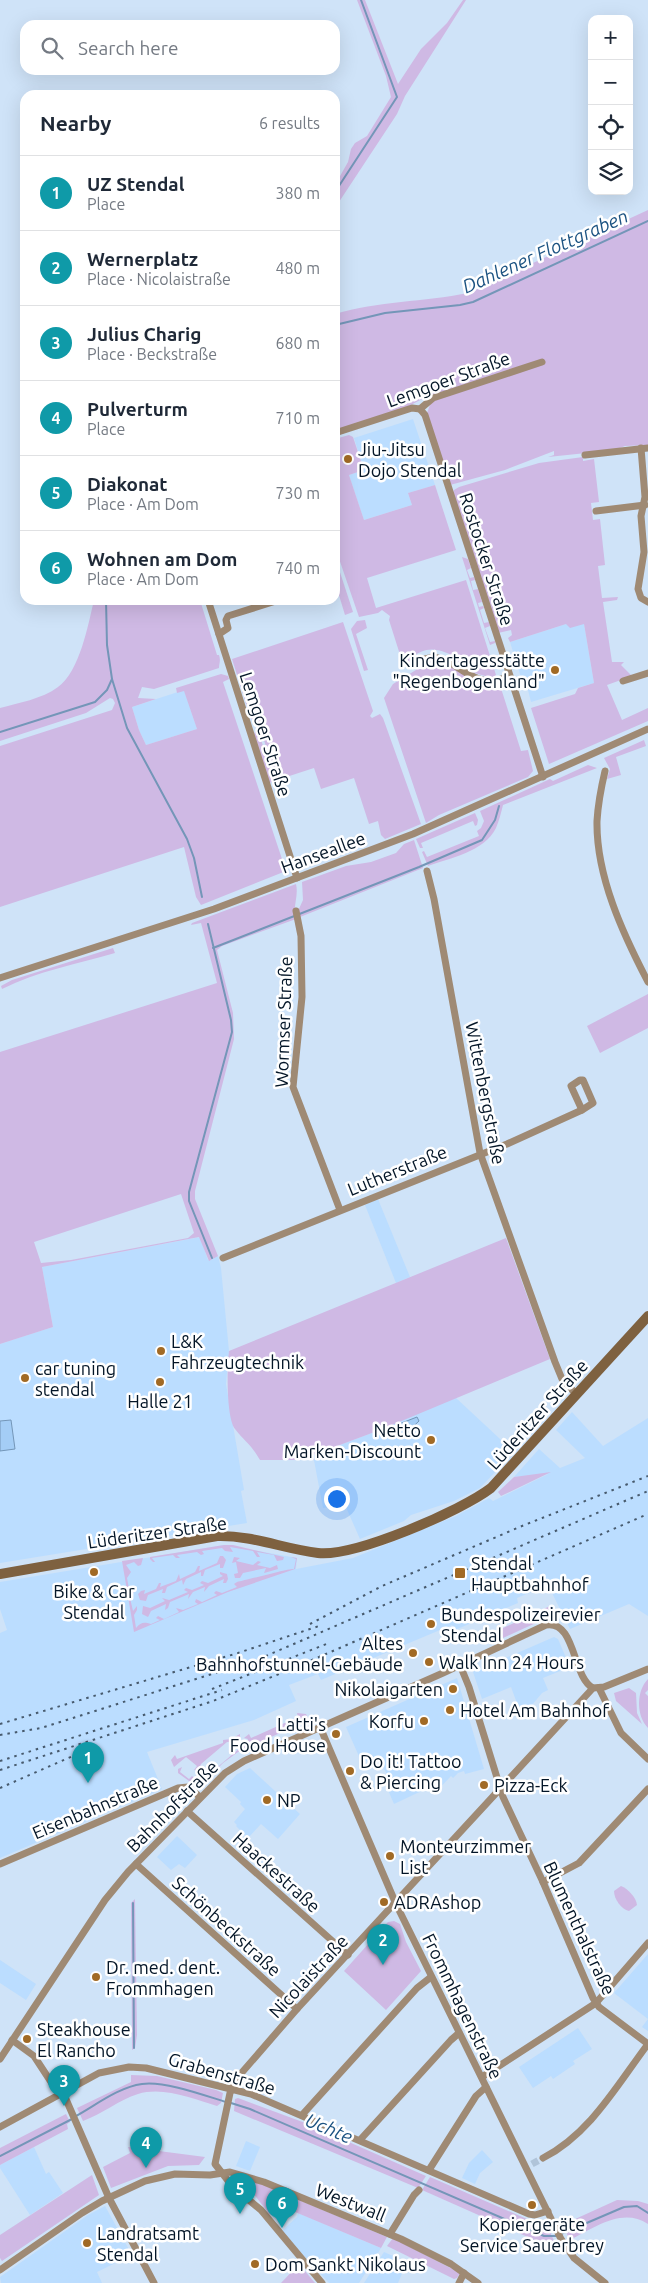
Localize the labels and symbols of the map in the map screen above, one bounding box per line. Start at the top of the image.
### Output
water label: Dahlener Flottgraben [459,204,631,298]
street label: Lemgoer Straße [384,347,512,411]
place label: Jiu-Jitsu Dojo Stendal [358,439,462,480]
marker: Jiu-Jitsu Dojo Stendal [342,453,354,465]
street label: Rostocker Straße [456,490,518,628]
place label: Kindertagesstätte "Regenbogenland" [392,650,545,691]
marker: Kindertagesstätte "Regenbogenland" [549,664,561,676]
street label: Lemgoer Straße [236,669,296,799]
street label: Hanseallee [278,827,368,877]
street label: Wormser Straße [271,956,295,1088]
street label: Wittenbergstraße [462,1020,510,1166]
street label: Lutherstraße [344,1141,450,1199]
place label: L&K Fahrzeugtechnik [171,1331,304,1372]
marker: L&K Fahrzeugtechnik [155,1345,167,1357]
street label: Lüderitzer Straße [483,1355,591,1473]
place label: car tuning stendal [35,1358,116,1399]
marker: car tuning stendal [19,1372,31,1384]
marker: Halle 21 [154,1376,166,1388]
place label: Halle 21 [127,1391,193,1411]
place label: Netto Marken-Discount [284,1420,421,1461]
marker: Netto Marken-Discount [425,1434,437,1446]
your location [324,1486,350,1512]
street label: Lüderitzer Straße [86,1512,228,1552]
place label: Stendal Hauptbahnhof [471,1553,589,1594]
marker: Bike & Car Stendal [88,1566,100,1578]
marker: Stendal Hauptbahnhof [453,1566,467,1580]
place label: Bike & Car Stendal [53,1581,135,1622]
place label: Bundespolizeirevier Stendal [441,1604,601,1645]
marker: Bundespolizeirevier Stendal [425,1618,437,1630]
place label: Altes Bahnhofstunnel-Gebäude [196,1633,403,1674]
marker: Altes Bahnhofstunnel-Gebäude [407,1647,419,1659]
place label: Walk Inn 24 Hours [439,1652,584,1672]
marker: Walk Inn 24 Hours [423,1656,435,1668]
place label: Nikolaigarten [334,1679,443,1699]
marker: Nikolaigarten [447,1683,459,1695]
place label: Hotel Am Bahnhof [460,1700,609,1720]
marker: Hotel Am Bahnhof [444,1704,456,1716]
place label: Korfu [369,1711,414,1731]
place label: Latti's Food House [230,1714,326,1755]
marker: Korfu [418,1715,430,1727]
marker: Latti's Food House [330,1728,342,1740]
pin: 1 [72,1742,104,1783]
place label: Do it! Tattoo & Piercing [360,1751,462,1792]
street label: Bahnhofstraße [122,1756,222,1856]
marker: Do it! Tattoo & Piercing [344,1765,356,1777]
street label: Eisenbahnstraße [29,1772,161,1842]
place label: Pizza-Eck [494,1775,568,1795]
marker: Pizza-Eck [478,1779,490,1791]
place label: NP [277,1790,301,1810]
marker: NP [261,1794,273,1806]
street label: Haackestraße [229,1828,325,1916]
place label: Monteurzimmer List [400,1836,531,1877]
marker: Monteurzimmer List [384,1850,396,1862]
street label: Blumenthalstraße [540,1858,620,1998]
street label: Schönbeckstraße [169,1872,285,1980]
place label: ADRAshop [394,1892,481,1912]
marker: ADRAshop [378,1896,390,1908]
pin: 2 [367,1924,399,1965]
street label: Nicolaistraße [264,1930,352,2022]
street label: Frommhagenstraße [419,1930,507,2082]
place label: Dr. med. dent. Frommhagen [106,1957,220,1998]
marker: Dr. med. dent. Frommhagen [90,1971,102,1983]
place label: Steakhouse El Rancho [37,2019,131,2060]
marker: Steakhouse El Rancho [21,2033,33,2045]
street label: Grabenstraße [166,2048,278,2098]
pin: 3 [48,2065,80,2106]
water label: Uchte [302,2108,356,2148]
pin: 4 [130,2127,162,2168]
pin: 5 [224,2173,256,2214]
street label: Westwall [313,2179,389,2225]
pin: 6 [266,2187,298,2228]
marker: Kopiergeräte Service Sauerbrey [526,2199,538,2211]
place label: Kopiergeräte Service Sauerbrey [460,2214,604,2255]
place label: Landratsamt Stendal [97,2223,199,2264]
marker: Landratsamt Stendal [81,2237,93,2249]
place label: Dom Sankt Nikolaus [265,2254,426,2274]
marker: Dom Sankt Nikolaus [249,2258,261,2270]

